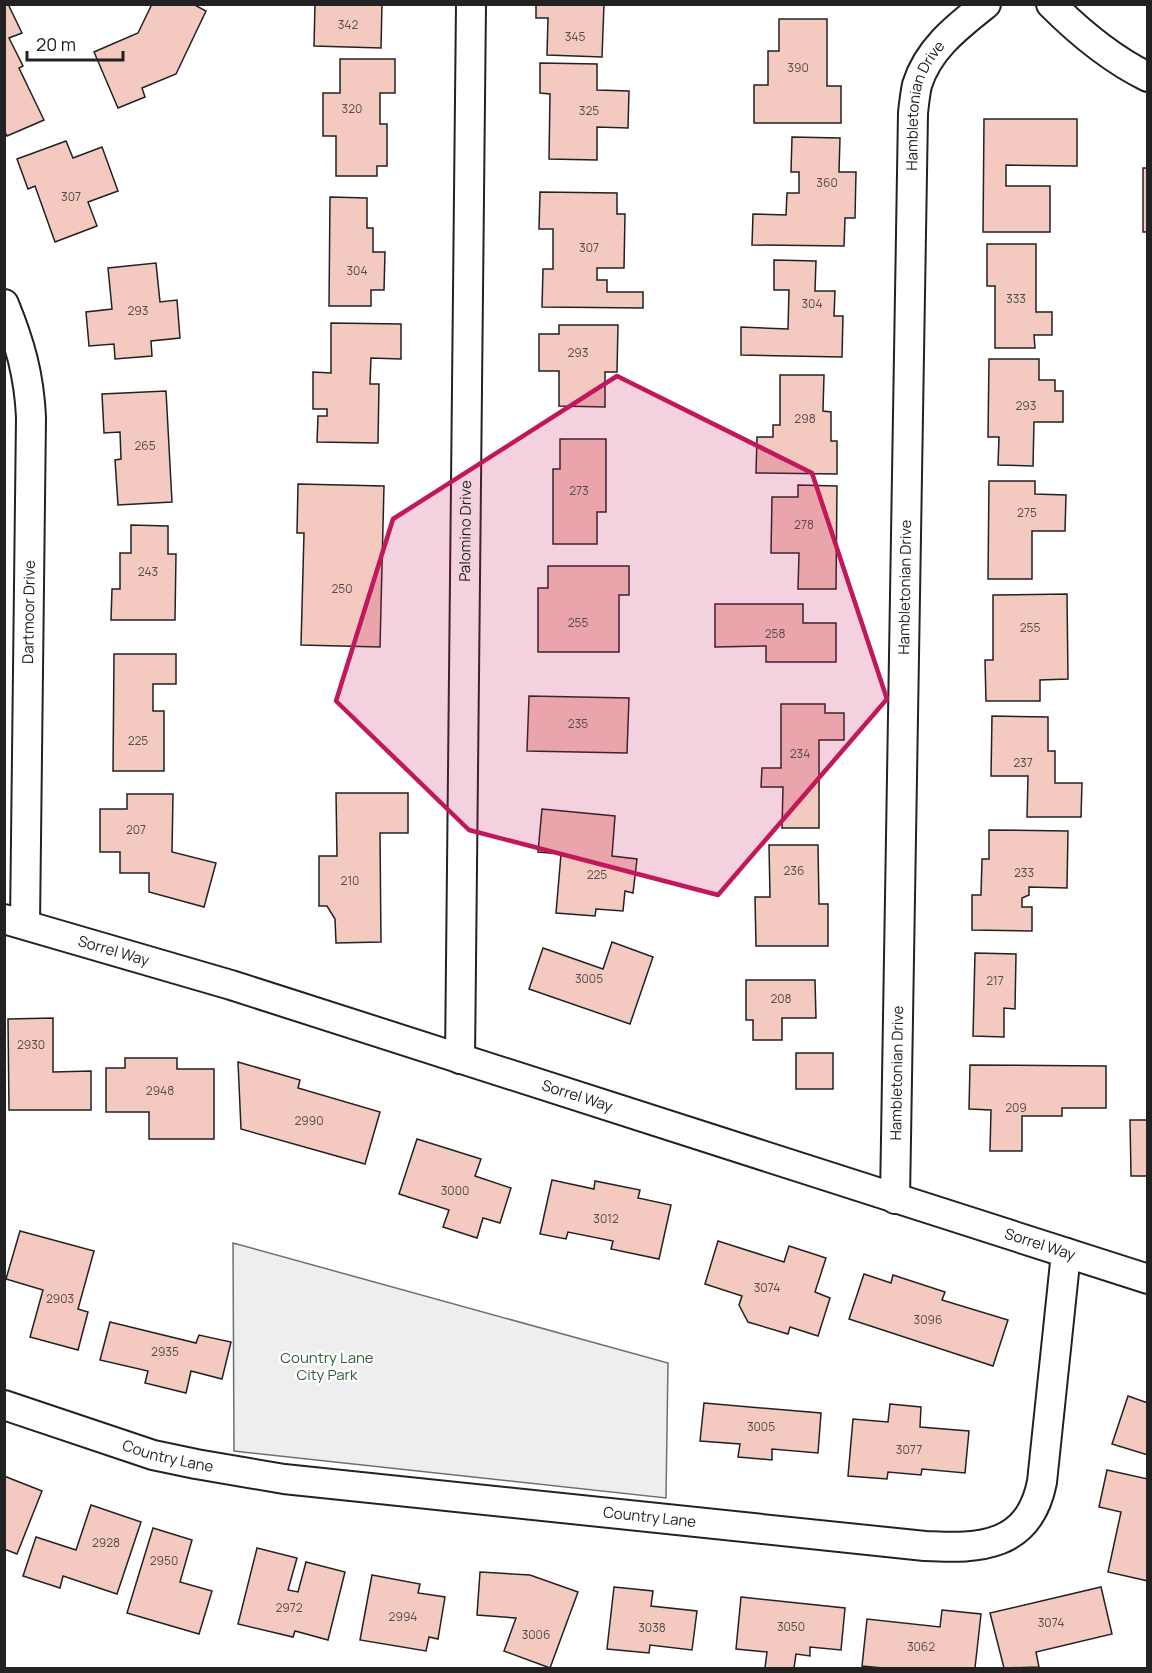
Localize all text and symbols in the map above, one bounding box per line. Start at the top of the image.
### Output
house number: 342 [338,16,358,33]
scale bar [27,24,123,62]
house number: 345 [565,28,585,45]
text: 20 m [36,32,76,56]
street label: Hambletonian Drive [901,36,949,171]
house number: 390 [787,59,809,76]
house number: 320 [342,100,362,117]
house number: 325 [579,102,599,119]
house number: 360 [816,174,838,191]
house number: 307 [61,188,81,205]
house number: 307 [579,239,599,256]
house number: 304 [346,262,368,279]
house number: 333 [1006,290,1026,307]
house number: 304 [801,295,823,312]
house number: 293 [128,302,148,319]
house number: 293 [568,344,588,361]
house number: 293 [1016,397,1036,414]
house number: 298 [794,410,816,427]
house number: 265 [134,437,156,454]
street label: Palomino Drive [454,480,476,582]
house number: 273 [569,482,589,499]
house number: 275 [1017,504,1037,521]
house number: 278 [794,516,814,533]
street label: Hambletonian Drive [893,519,916,655]
street label: Dartmoor Drive [17,560,40,664]
house number: 243 [138,563,158,580]
house number: 250 [331,580,353,597]
house number: 255 [568,614,588,631]
house number: 255 [1020,619,1040,636]
house number: 258 [765,625,785,642]
house number: 235 [568,715,588,732]
house number: 225 [128,732,148,749]
house number: 234 [790,745,810,762]
house number: 237 [1013,754,1033,771]
house number: 207 [126,821,146,838]
house number: 236 [784,862,804,879]
house number: 233 [1014,864,1034,881]
house number: 225 [587,866,607,883]
house number: 210 [341,872,359,889]
street label: Sorrel Way [75,930,152,971]
house number: 3005 [575,970,603,987]
house number: 217 [986,972,1004,989]
house number: 208 [770,990,792,1007]
street label: Hambletonian Drive [885,1005,908,1141]
house number: 2930 [17,1036,45,1053]
street label: Sorrel Way [539,1074,616,1117]
house number: 2948 [146,1082,174,1099]
house number: 209 [1005,1099,1027,1116]
house number: 2990 [294,1112,324,1129]
house number: 3000 [441,1182,469,1199]
house number: 3012 [593,1210,619,1227]
street label: Sorrel Way [1002,1223,1078,1265]
house number: 3074 [754,1279,780,1296]
house number: 2903 [46,1290,74,1307]
house number: 3096 [914,1311,942,1328]
house number: 2935 [151,1343,179,1360]
park label: Country Lane City Park [280,1347,374,1385]
house number: 3005 [747,1418,775,1435]
street label: Country Lane [120,1434,215,1477]
house number: 3077 [896,1441,922,1458]
street label: Country Lane [602,1501,697,1532]
house number: 2928 [92,1534,120,1551]
house number: 2950 [150,1552,178,1569]
house number: 2972 [276,1599,303,1616]
house number: 2994 [389,1608,417,1625]
house number: 3074 [1038,1614,1064,1631]
house number: 3050 [777,1618,805,1635]
house number: 3038 [638,1619,666,1636]
house number: 3006 [522,1626,550,1643]
house number: 3062 [907,1638,935,1655]

